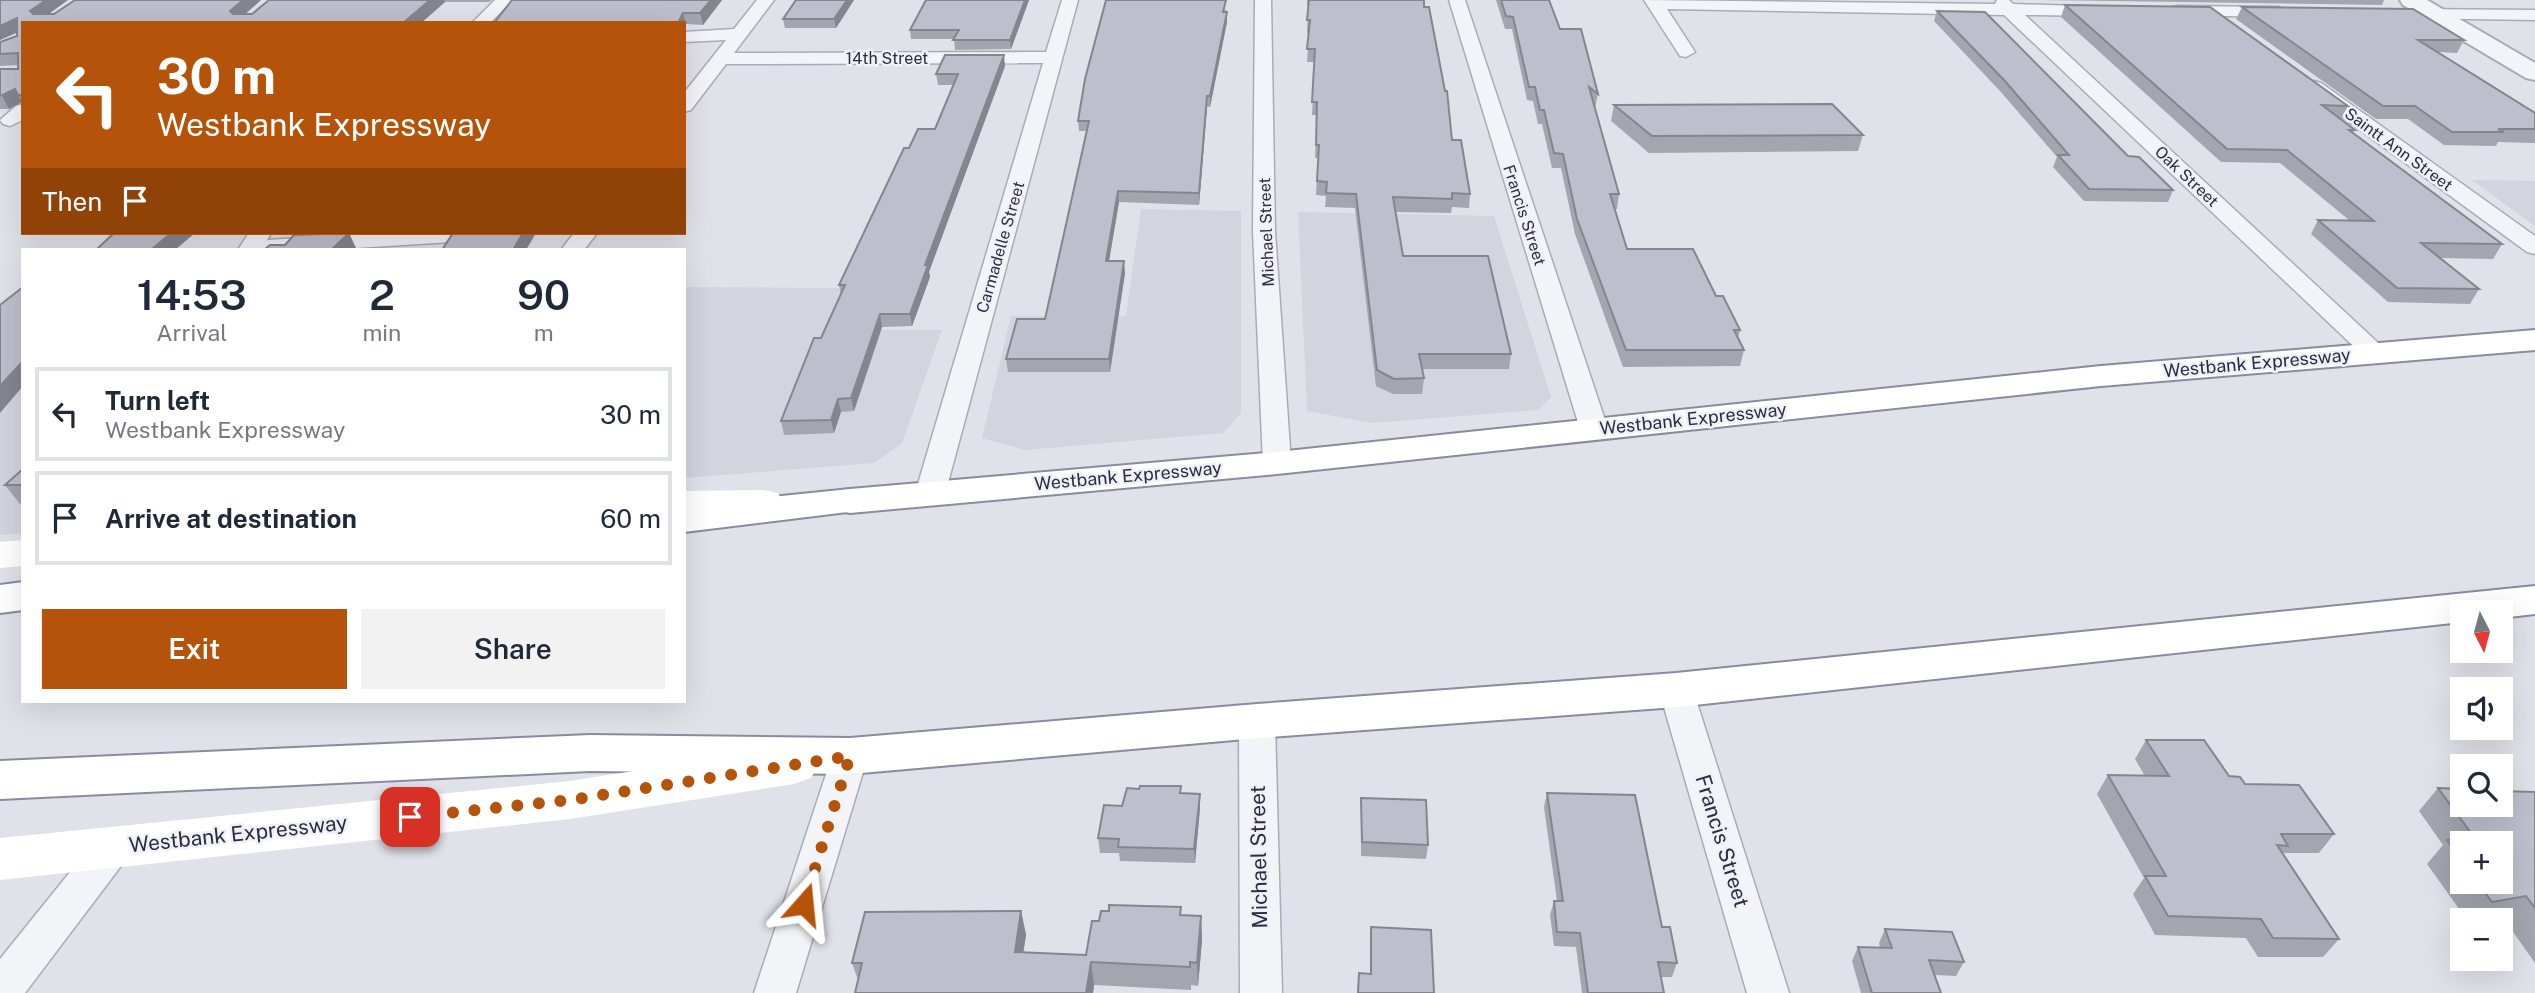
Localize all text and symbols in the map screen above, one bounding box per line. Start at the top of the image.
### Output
text: 30 m [157,47,276,105]
icon: left [42,49,133,140]
street label: 14th Street [846,49,928,68]
street label: Saintt Ann Street [2341,104,2456,195]
text: Westbank Expressway [157,106,491,143]
street label: Oak Street [2151,142,2222,211]
street label: Francis Street [1499,162,1550,268]
street label: Michael Street [1255,177,1278,287]
street label: Carmadelle Street [973,179,1028,315]
icon: arrive [116,182,154,220]
text: Then [42,186,102,217]
text: 14:53 [137,270,247,319]
text: 2 [369,270,395,319]
text: 90 [517,270,570,319]
text: Arrival [156,319,227,346]
text: min [362,319,401,346]
text: m [534,319,554,346]
street label: Westbank Expressway [2162,344,2352,381]
text: Turn left [105,385,210,416]
icon: left [46,395,84,433]
street label: Westbank Expressway [1598,398,1788,439]
text: 30 m [600,399,661,430]
text: Westbank Expressway [105,416,345,443]
street label: Westbank Expressway [1033,457,1223,494]
icon: arrive [46,499,84,537]
text: Arrive at destination [105,503,357,534]
text: 60 m [600,503,661,534]
north arrow [2450,600,2513,663]
map controls [2450,600,2513,971]
button: Exit [42,609,347,689]
button: Share [361,609,665,689]
button: sound [2450,677,2513,740]
button: search [2450,754,2513,817]
street label: Francis Street [1690,771,1755,910]
street label: Michael Street [1245,785,1272,929]
pin [380,787,440,847]
icon: arrive [391,798,429,836]
street label: Westbank Expressway [128,810,348,857]
button: + [2450,831,2513,894]
position arrow [767,867,841,941]
button: − [2450,908,2513,971]

